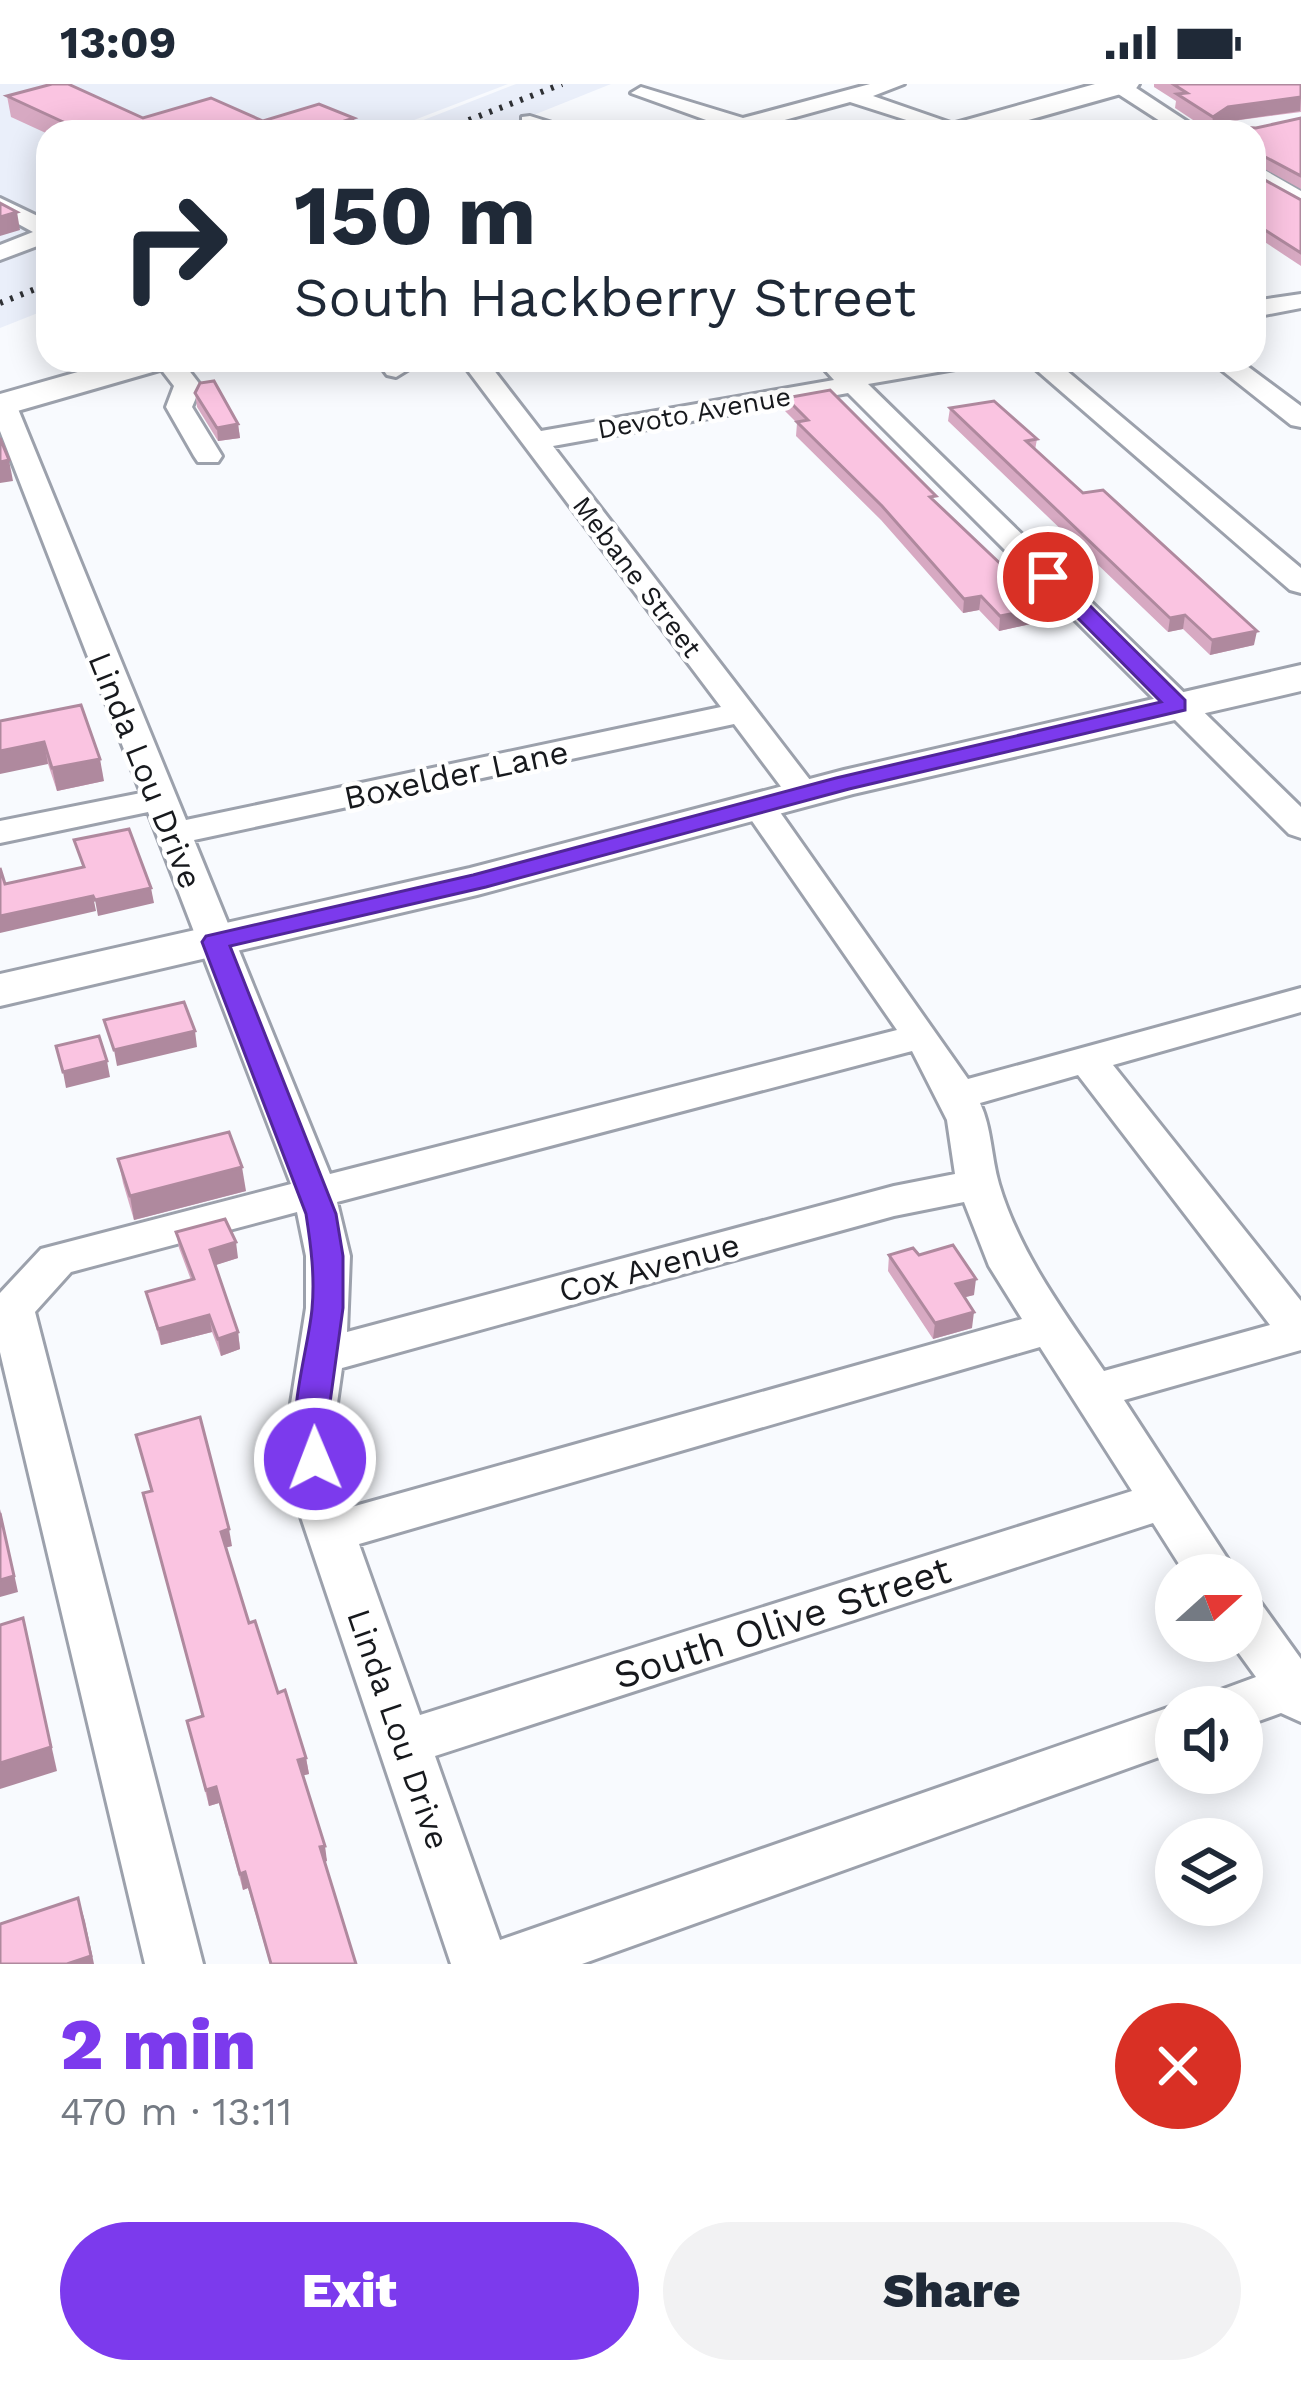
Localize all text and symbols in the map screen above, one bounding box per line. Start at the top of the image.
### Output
text: 13:09 [60,16,176,69]
text: 150 m [294,166,536,264]
icon: right [96,168,252,324]
text: South Hackberry Street [294,266,916,329]
street label: Devoto Avenue [595,380,793,446]
street label: Mebane Street [566,490,708,664]
pin [997,526,1099,628]
icon: arrive [1015,544,1081,610]
street label: Linda Lou Drive [80,646,211,894]
street label: Boxelder Lane [340,732,572,817]
street label: Cox Avenue [555,1225,744,1310]
position arrow [252,1396,378,1522]
street label: South Olive Street [608,1547,956,1698]
north arrow [1155,1554,1263,1662]
map controls [1155,1554,1263,1926]
street label: Linda Lou Drive [339,1604,458,1854]
button: sound [1155,1686,1263,1794]
button: layers [1155,1818,1263,1926]
text: 2 min [60,2002,256,2086]
button: close [1115,2003,1241,2129]
text: 470 m · 13:11 [60,2089,292,2134]
button: Exit [60,2222,639,2360]
button: Share [663,2222,1241,2360]

